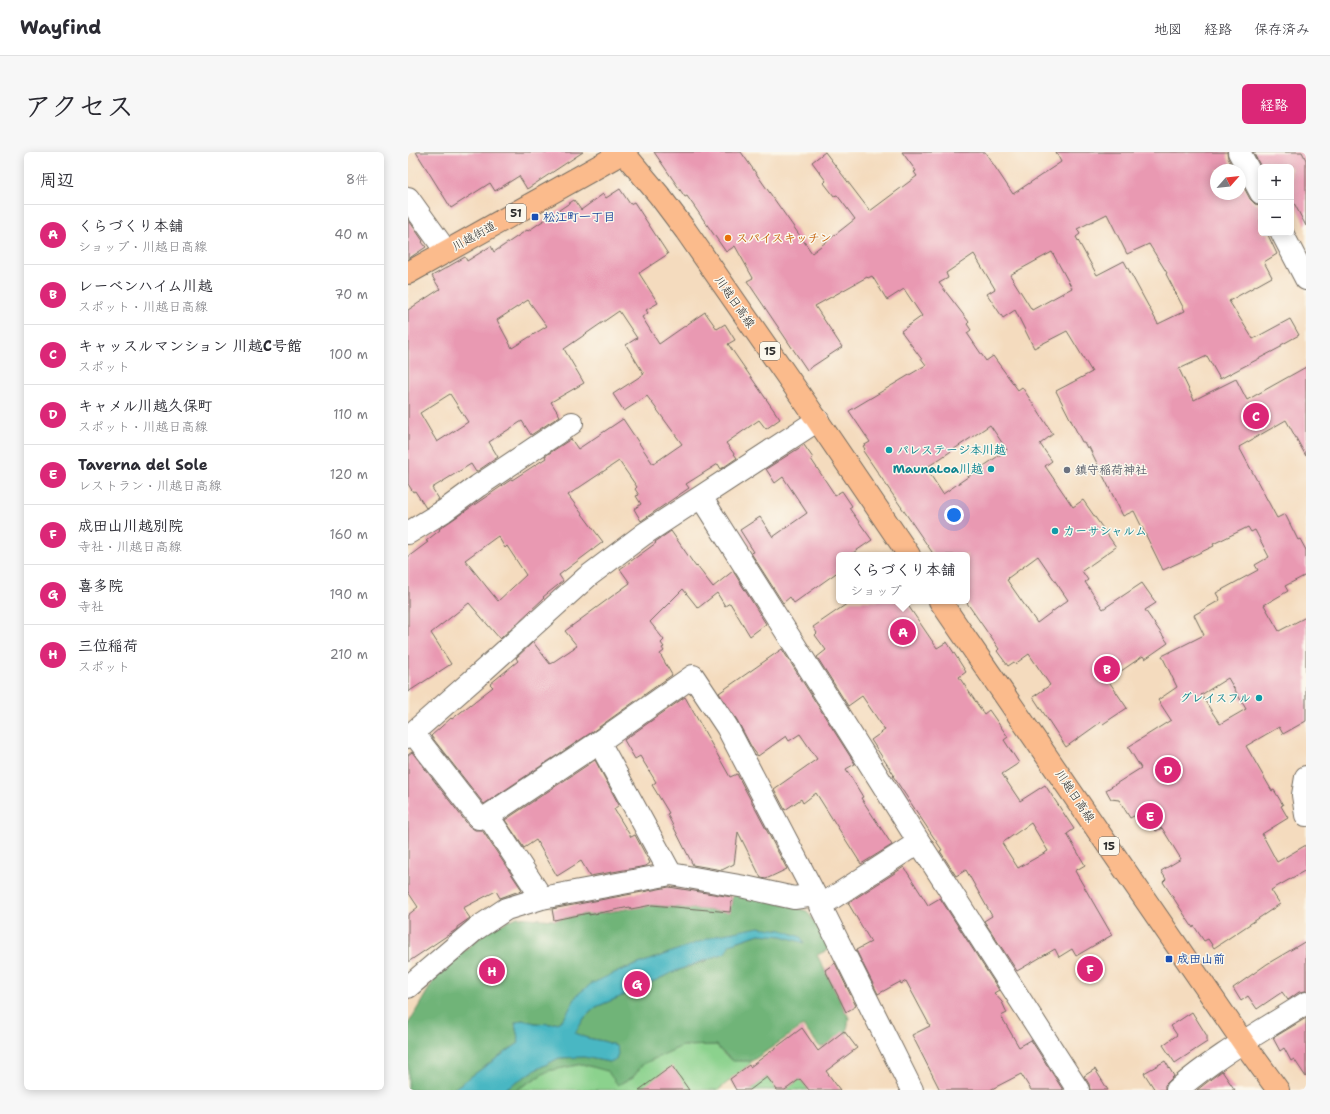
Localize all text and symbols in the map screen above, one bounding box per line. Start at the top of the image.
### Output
text: Wayfind [20,15,101,40]
text: 地図 [1154,20,1182,38]
text: 経路 [1204,20,1232,38]
text: 保存済み [1254,20,1310,38]
button: 経路 [1242,84,1306,124]
text: アクセス [24,87,134,125]
north arrow [1210,164,1246,200]
map controls [1258,164,1294,236]
button: + [1258,164,1294,200]
text: 周辺 [40,169,74,191]
text: 8件 [346,171,368,188]
button: − [1258,200,1294,236]
road number: 51 [506,204,526,222]
place label: 松江町一丁目 [543,209,615,225]
marker: 松江町一丁目 [530,212,540,222]
text: くらづくり本舗 [78,216,183,236]
street label: 川越街道 [449,217,499,255]
text: A [48,226,58,243]
text: 40 m [334,226,368,243]
place label: スパイスキッチン [736,230,832,246]
marker: スパイスキッチン [723,233,733,243]
text: ショップ · 川越日高線 [78,238,207,255]
street label: 川越日高線 [711,273,759,331]
text: レーベンハイム川越 [78,276,212,296]
text: B [49,286,57,303]
text: 70 m [334,286,368,303]
text: スポット · 川越日高線 [78,298,208,315]
text: キャッスルマンション 川越C号館 [78,336,302,356]
road number: 15 [760,342,780,360]
text: C [49,346,57,363]
text: 100 m [329,346,368,363]
text: スポット [78,358,130,375]
text: キャメル川越久保町 [78,396,213,416]
pin: C [1243,401,1269,431]
text: D [48,406,58,423]
text: 110 m [333,406,368,423]
text: スポット · 川越日高線 [78,418,208,435]
place label: パレステージ本川越 [897,442,1006,458]
marker: パレステージ本川越 [884,445,894,455]
text: Taverna del Sole [78,455,208,475]
place label: MaunaLoa川越 [893,461,983,477]
place label: 鎮守稲荷神社 [1075,462,1147,478]
marker: MaunaLoa川越 [986,464,996,474]
marker: 鎮守稲荷神社 [1062,465,1072,475]
text: E [49,466,57,483]
text: 120 m [330,466,368,483]
text: レストラン · 川越日高線 [78,477,222,494]
your location [944,505,964,525]
text: 成田山川越別院 [78,516,183,536]
place label: カーサシャルム [1063,523,1147,539]
text: F [49,526,57,543]
text: 160 m [330,526,368,543]
marker: カーサシャルム [1050,526,1060,536]
text: 寺社 · 川越日高線 [78,538,182,555]
popup [836,552,970,604]
text: くらづくり本舗 [850,560,956,580]
text: 喜多院 [78,576,123,596]
text: ショップ [850,582,902,599]
text: G [48,586,58,603]
text: 190 m [329,586,368,603]
text: 寺社 [78,598,104,615]
pin: A [890,617,916,647]
text: 三位稲荷 [78,636,138,656]
text: H [48,646,58,663]
text: 210 m [330,646,368,663]
pin: B [1094,654,1120,684]
text: スポット [78,658,130,675]
place label: グレイスフル [1180,690,1251,706]
marker: グレイスフル [1254,693,1264,703]
pin: D [1155,755,1181,785]
street label: 川越日高線 [1052,767,1098,825]
pin: E [1137,801,1163,831]
road number: 15 [1099,837,1119,855]
place label: 成田山前 [1177,951,1225,967]
pin: F [1077,954,1103,984]
marker: 成田山前 [1164,954,1174,964]
pin: H [479,956,505,986]
pin: G [624,969,650,999]

